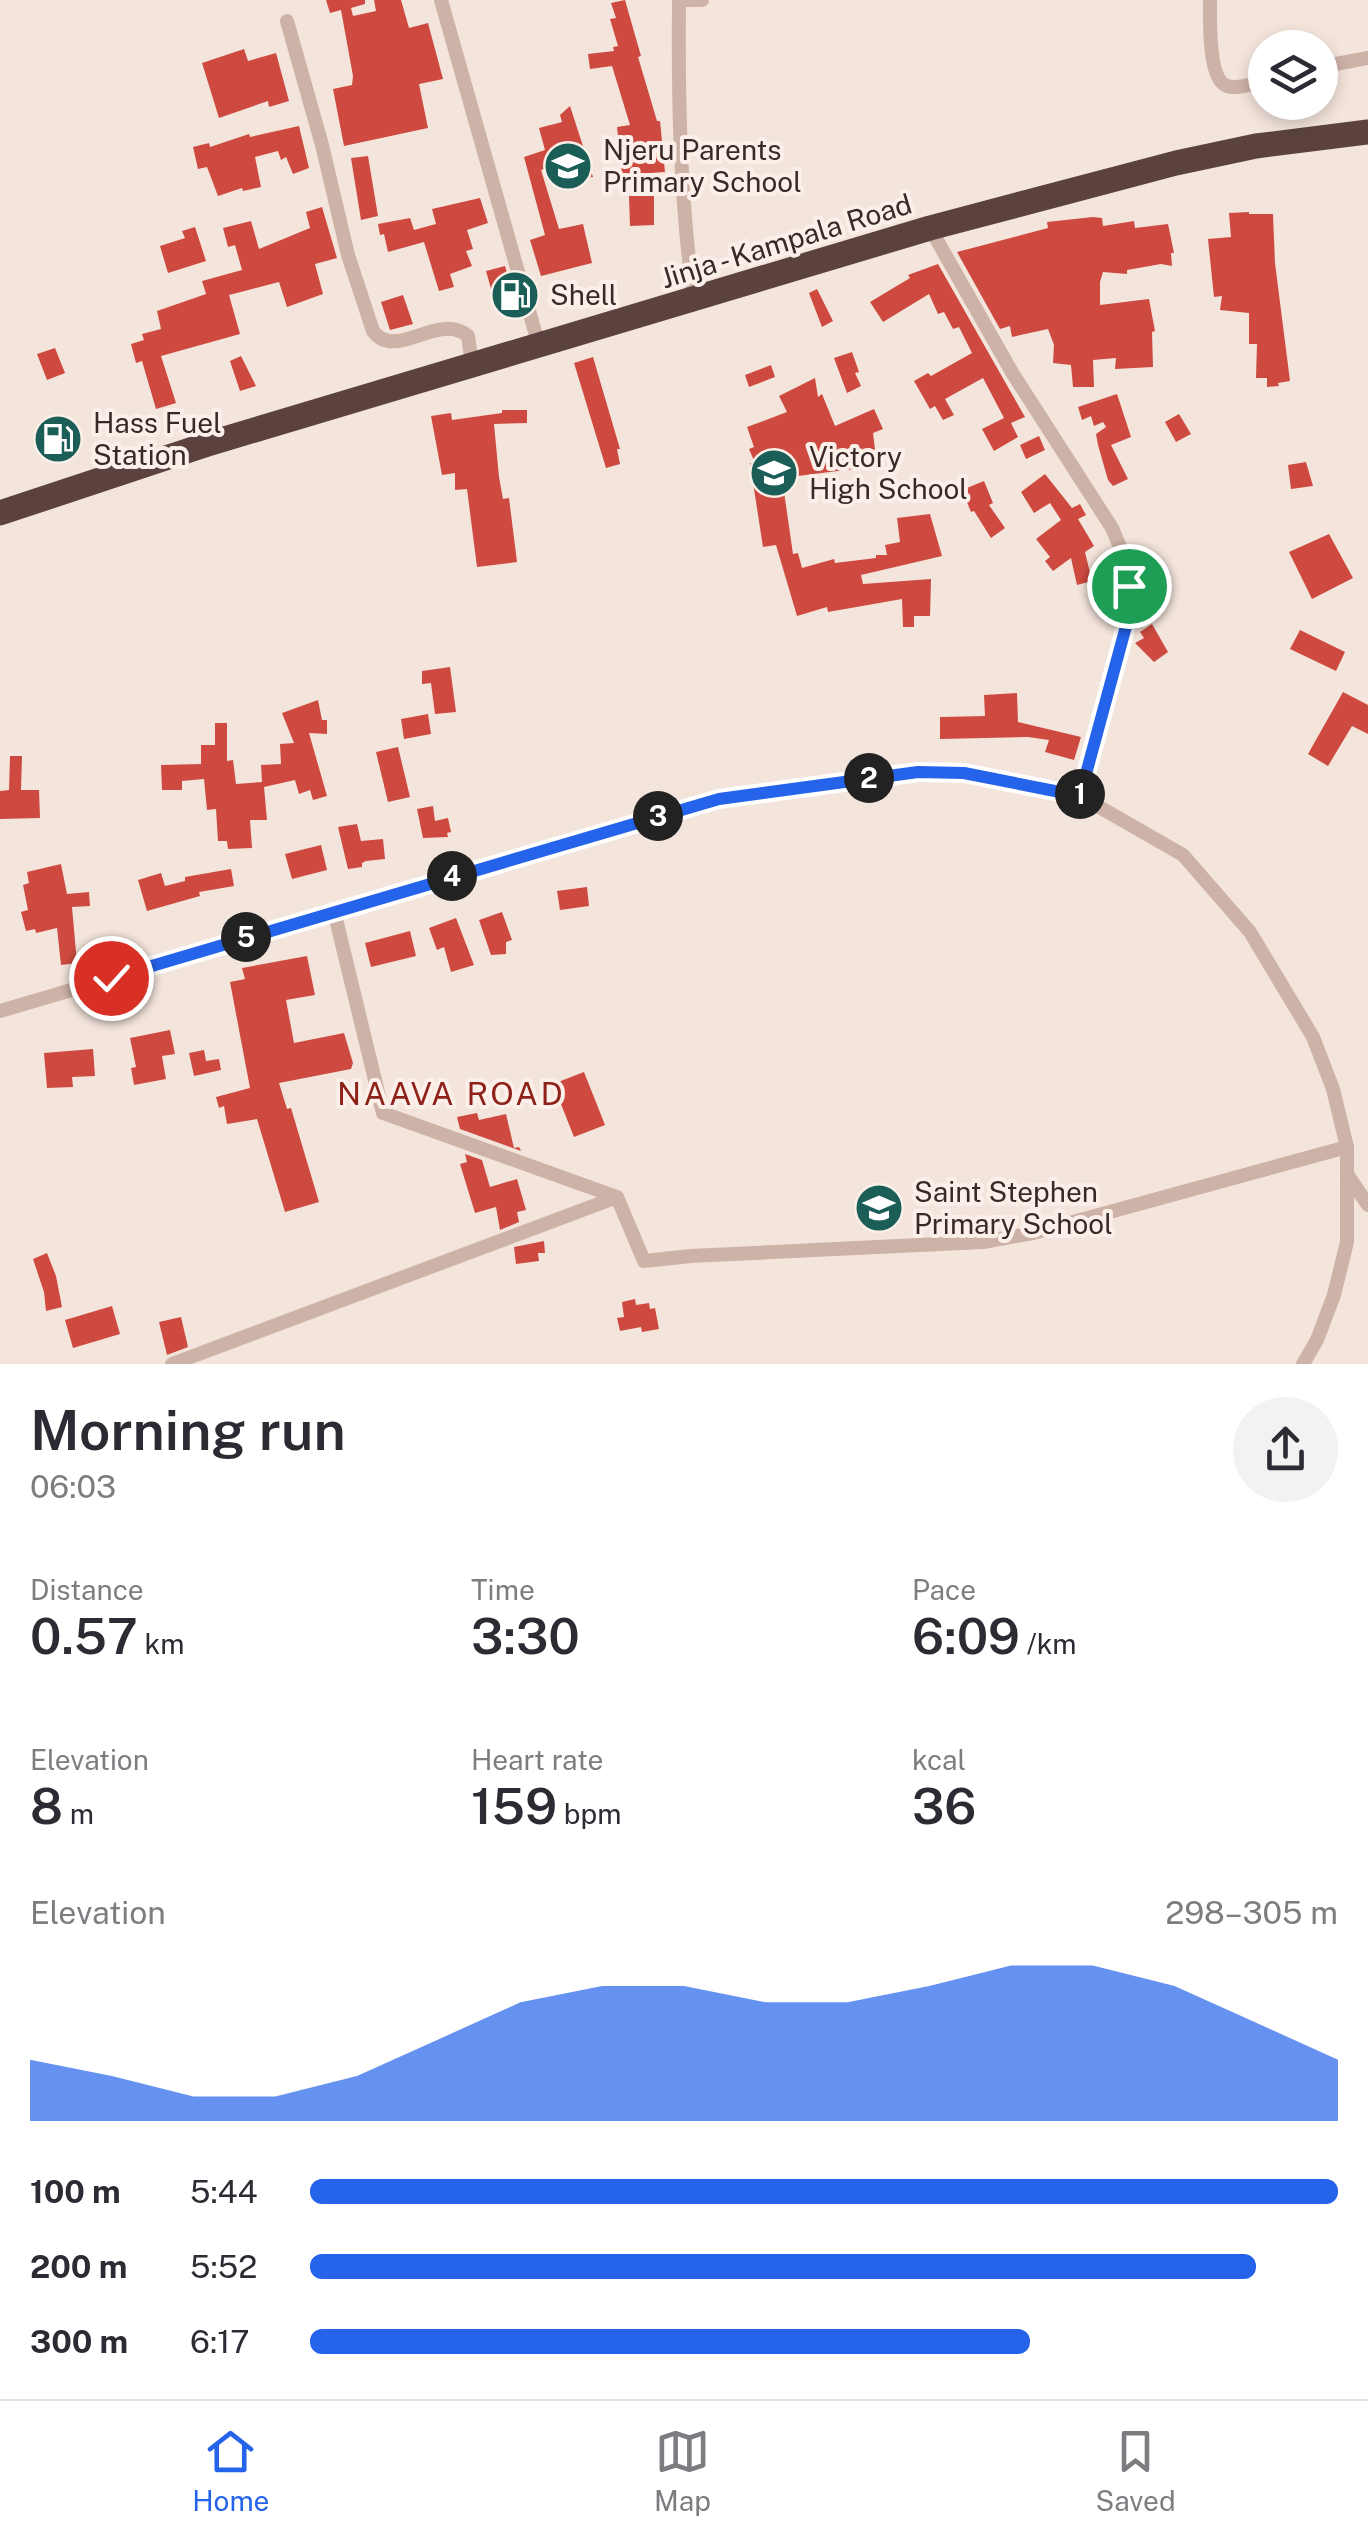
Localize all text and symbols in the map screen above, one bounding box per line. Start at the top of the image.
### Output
map controls [1248,30,1338,120]
button: layers [1248,30,1338,120]
place label: Njeru Parents Primary School [603,133,802,198]
school or university icon: Njeru Parents Primary School [542,140,594,192]
street label: Jinja - Kampala Road [656,187,915,294]
fuel station icon: Shell [489,269,541,321]
place label: Shell [550,278,617,311]
place label: Hass Fuel Station [93,406,222,471]
fuel station icon: Hass Fuel Station [32,413,84,465]
place label: Victory High School [809,440,968,505]
school or university icon: Victory High School [748,447,800,499]
pin [1087,544,1172,629]
icon: arrive [1102,559,1157,614]
pin: 2 [844,753,894,803]
text: 2 [860,761,878,794]
pin: 1 [1055,769,1105,819]
text: 1 [1074,777,1086,810]
pin: 3 [633,791,683,841]
text: 3 [649,799,667,832]
pin: 4 [427,851,477,901]
text: 4 [443,859,461,892]
pin: 5 [221,912,271,962]
text: 5 [237,920,255,953]
pin [69,936,154,1021]
icon: check [84,951,139,1006]
district label: NAAVA ROAD [337,1075,565,1112]
place label: Saint Stephen Primary School [914,1175,1113,1240]
school or university icon: Saint Stephen Primary School [853,1182,905,1234]
button: share [1233,1397,1338,1502]
text: Morning run [30,1398,346,1462]
text: 06:03 [30,1468,116,1505]
text: Distance [30,1573,144,1606]
text: Time [471,1573,535,1606]
text: Pace [912,1573,976,1606]
text: 0.57 [30,1606,138,1665]
text: 3:30 [471,1606,580,1665]
text: 6:09 [912,1606,1020,1665]
text: km [138,1627,184,1660]
text: /km [1020,1627,1077,1660]
text: Elevation [30,1743,149,1776]
text: Heart rate [471,1743,603,1776]
text: kcal [912,1743,966,1776]
text: 8 [30,1776,63,1835]
text: 159 [471,1776,557,1835]
text: 36 [912,1776,976,1835]
text: m [63,1797,94,1830]
text: bpm [557,1797,621,1830]
text: Elevation [30,1894,166,1931]
text: 298–305 m [1165,1894,1338,1931]
text: 100 m [30,2173,121,2210]
text: 5:44 [190,2173,258,2210]
text: 200 m [30,2248,127,2285]
text: 5:52 [190,2248,257,2285]
text: 300 m [30,2323,128,2360]
text: 6:17 [190,2323,249,2360]
tab: Home [192,2424,269,2517]
tab: Map [654,2424,711,2517]
tab: Saved [1096,2424,1176,2517]

